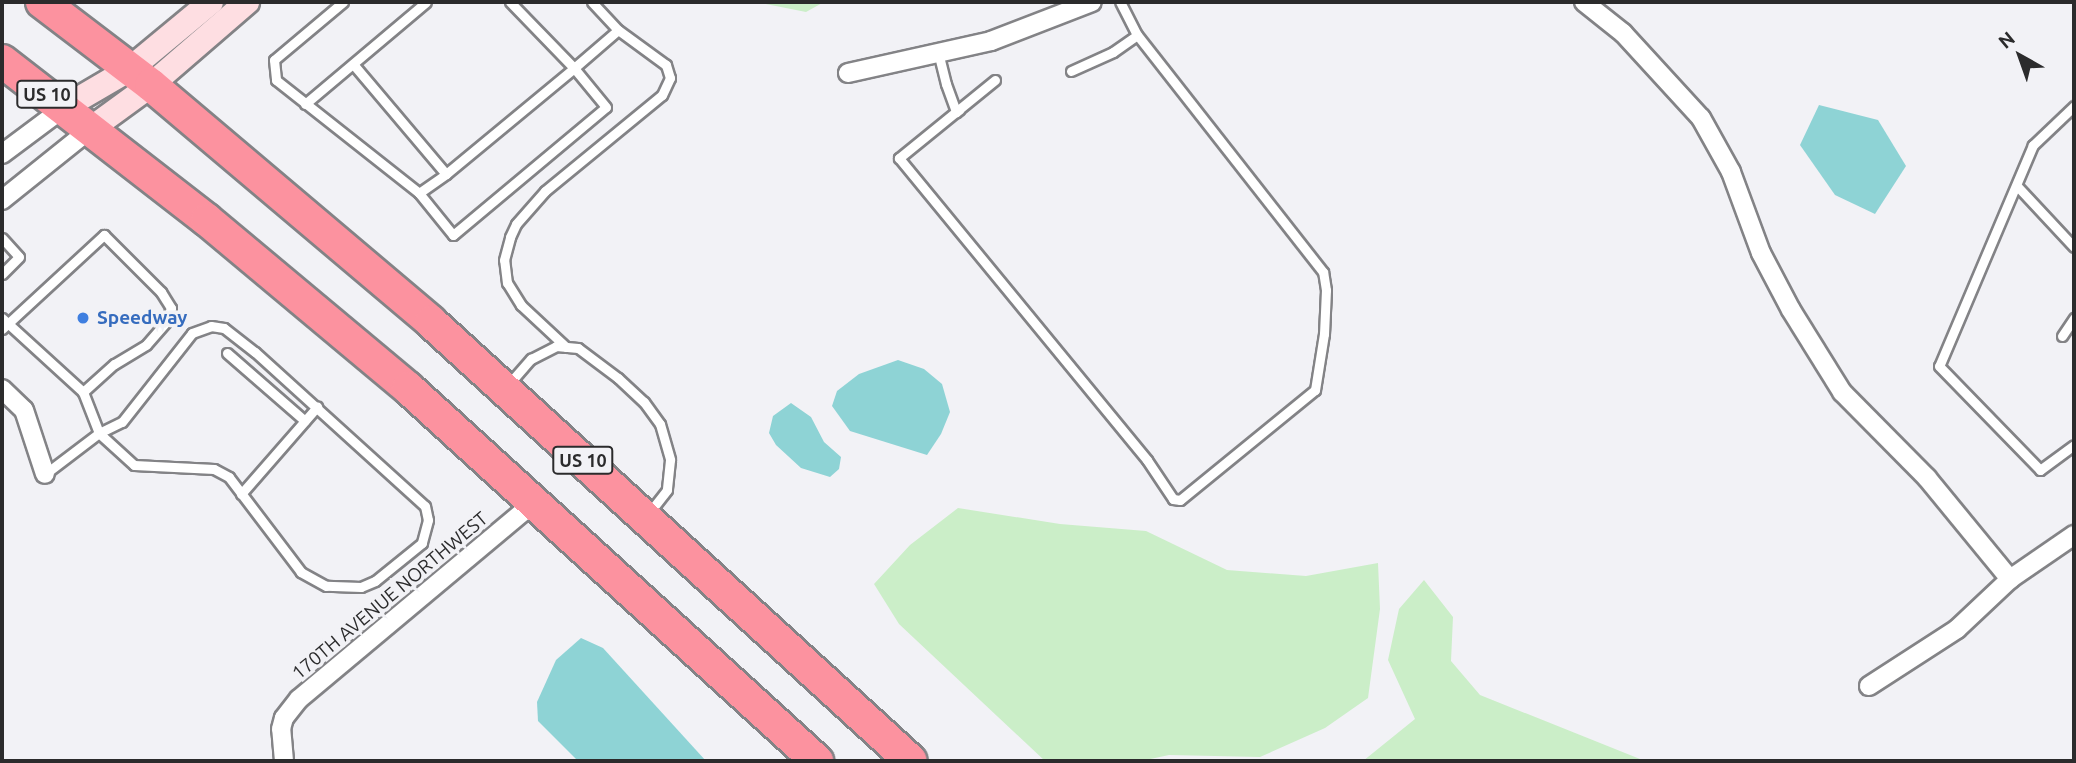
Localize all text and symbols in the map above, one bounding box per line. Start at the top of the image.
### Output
north arrow [1985,21,2055,91]
text: N [1994,27,2019,53]
road number: US 10 [16,80,78,108]
place label: Speedway [97,307,187,329]
marker: Speedway [75,310,91,326]
road number: US 10 [552,446,614,474]
street label: 170TH AVENUE NORTHWEST [287,507,493,685]

